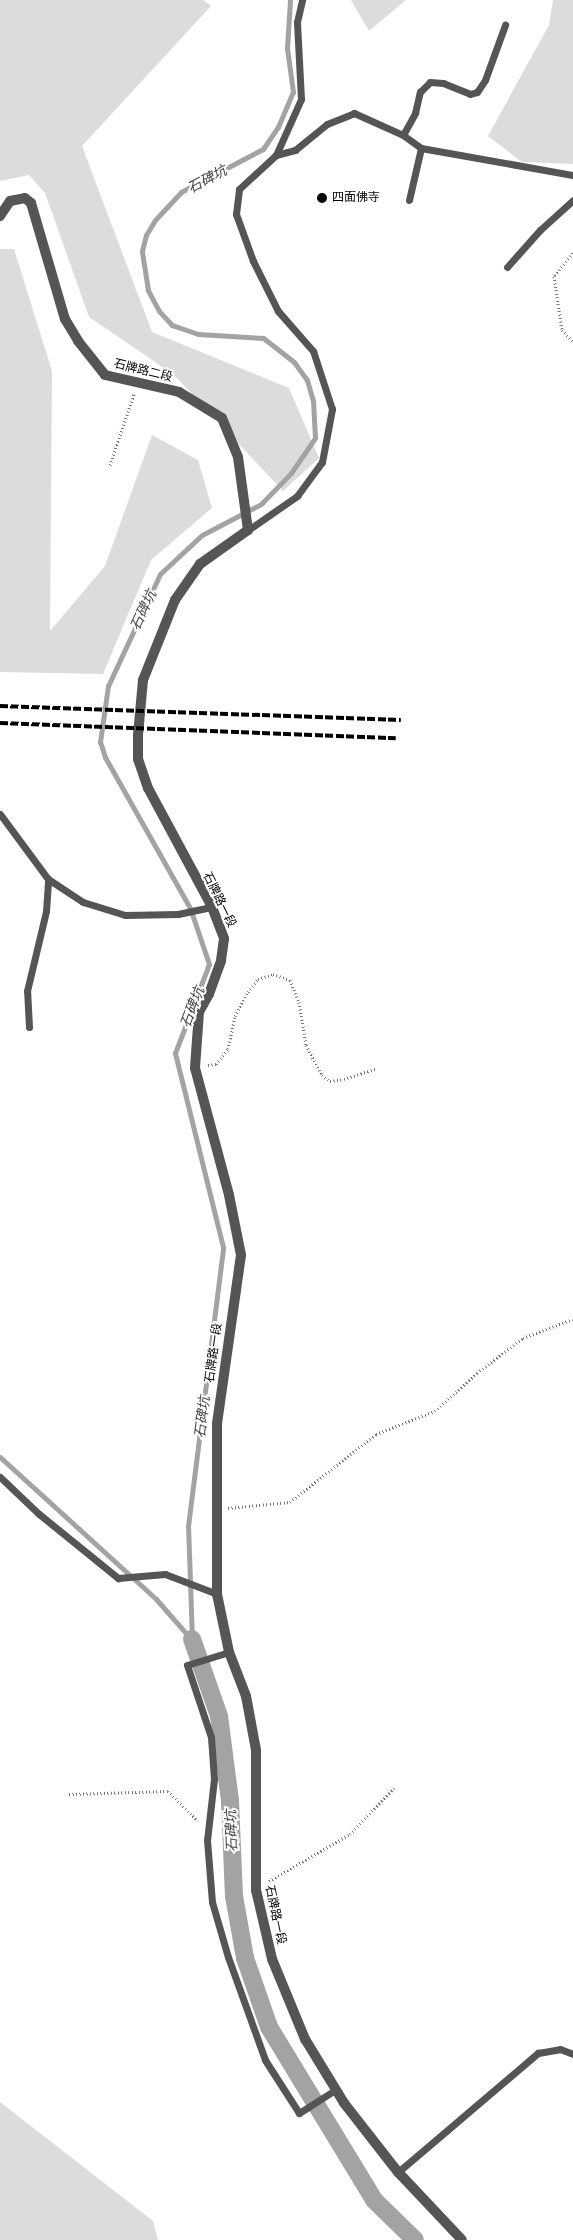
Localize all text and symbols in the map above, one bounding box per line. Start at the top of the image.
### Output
water label: 石碑坑 [185,162,229,196]
place label: 四面佛寺 [332,191,380,205]
marker: 四面佛寺 [316,192,328,204]
street label: 石牌路二段 [112,357,174,385]
water label: 石碑坑 [127,587,159,633]
street label: 石牌路一段 [199,870,239,930]
water label: 石碑坑 [177,984,207,1030]
street label: 石牌路一段 [203,1322,225,1384]
water label: 石碑坑 [191,1395,213,1439]
water label: 石碑坑 [222,1810,240,1852]
street label: 石牌路一段 [262,1884,288,1946]

